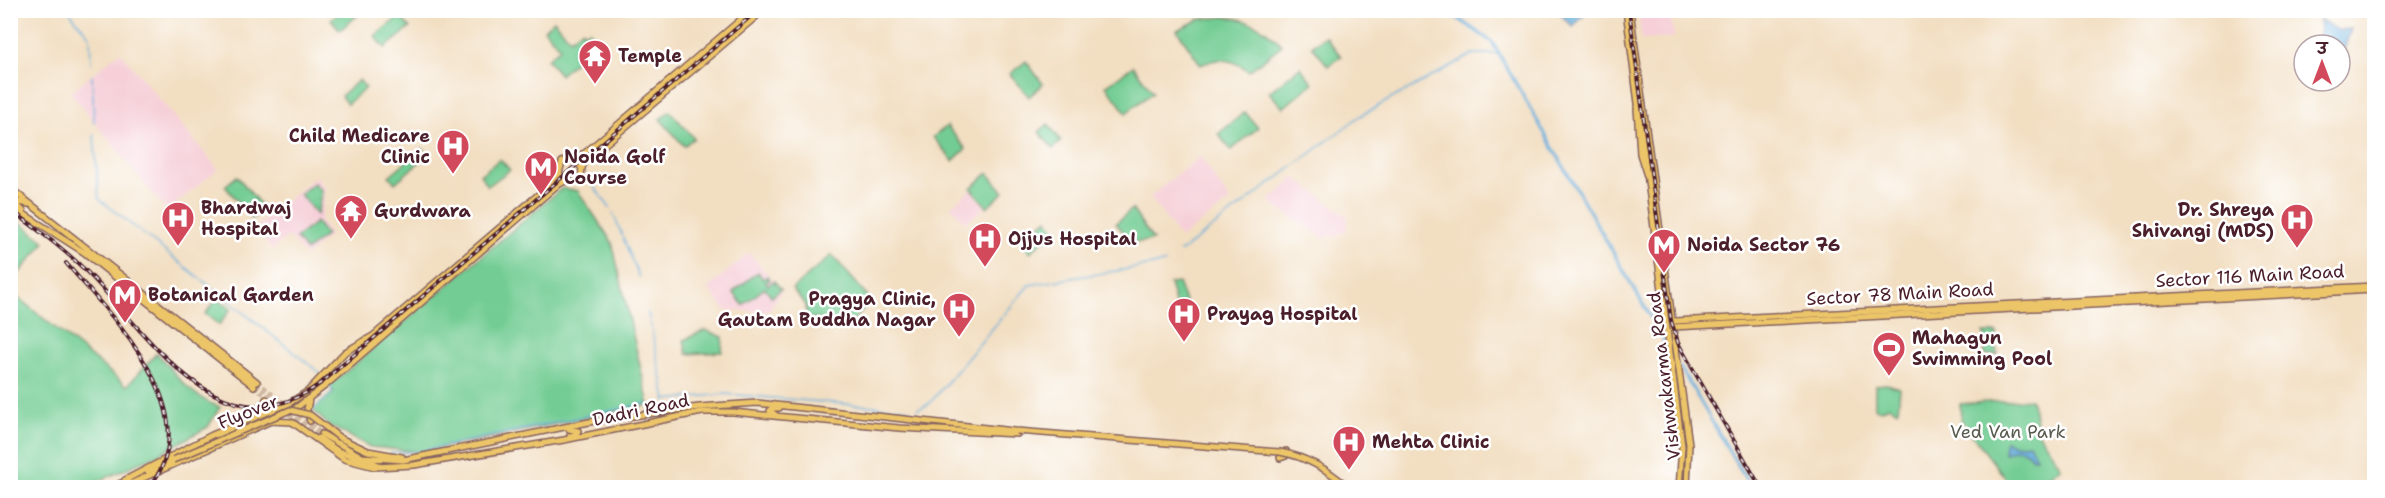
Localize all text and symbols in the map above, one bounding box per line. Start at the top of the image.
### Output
north arrow [2292,33,2352,93]
temple icon: Temple [577,38,613,85]
text: उ [2315,38,2329,59]
place label: Temple [618,44,682,68]
place label: Child Medicare Clinic [289,124,430,169]
hospital icon: Child Medicare Clinic [435,128,471,175]
place label: Noida Golf Course [564,145,666,190]
metro station icon: Noida Golf Course [523,149,559,196]
temple icon: Gurdwara [333,193,369,240]
place label: Bhardwaj Hospital [201,196,291,241]
place label: Dr. Shreya Shivangi (MDS) [2132,198,2275,243]
place label: Gurdwara [374,199,471,223]
hospital icon: Bhardwaj Hospital [160,200,196,247]
hospital icon: Dr. Shreya Shivangi (MDS) [2279,202,2315,249]
hospital icon: Ojjus Hospital [967,221,1003,268]
place label: Ojjus Hospital [1008,227,1137,251]
metro station icon: Noida Sector 76 [1646,227,1682,274]
place label: Noida Sector 76 [1687,233,1840,257]
street label: Sector 116 Main Road [2155,259,2345,293]
metro station icon: Botanical Garden [107,277,143,324]
street label: Sector 78 Main Road [1806,277,1994,311]
place label: Botanical Garden [148,283,314,307]
place label: Pragya Clinic, Gautam Buddha Nagar [718,287,936,332]
street label: Vishwakarma Road [1642,290,1686,462]
hospital icon: Pragya Clinic, Gautam Buddha Nagar [941,291,977,338]
hospital icon: Prayag Hospital [1166,296,1202,343]
place label: Prayag Hospital [1207,302,1357,326]
place label: Mahagun Swimming Pool [1912,326,2052,371]
sports icon: Mahagun Swimming Pool [1871,330,1907,377]
street label: Dadri Road [591,388,691,432]
street label: Flyover [214,389,282,435]
park label: Ved Van Park [1950,420,2066,444]
hospital icon: Mehta Clinic [1331,424,1367,471]
place label: Mehta Clinic [1372,430,1489,454]

